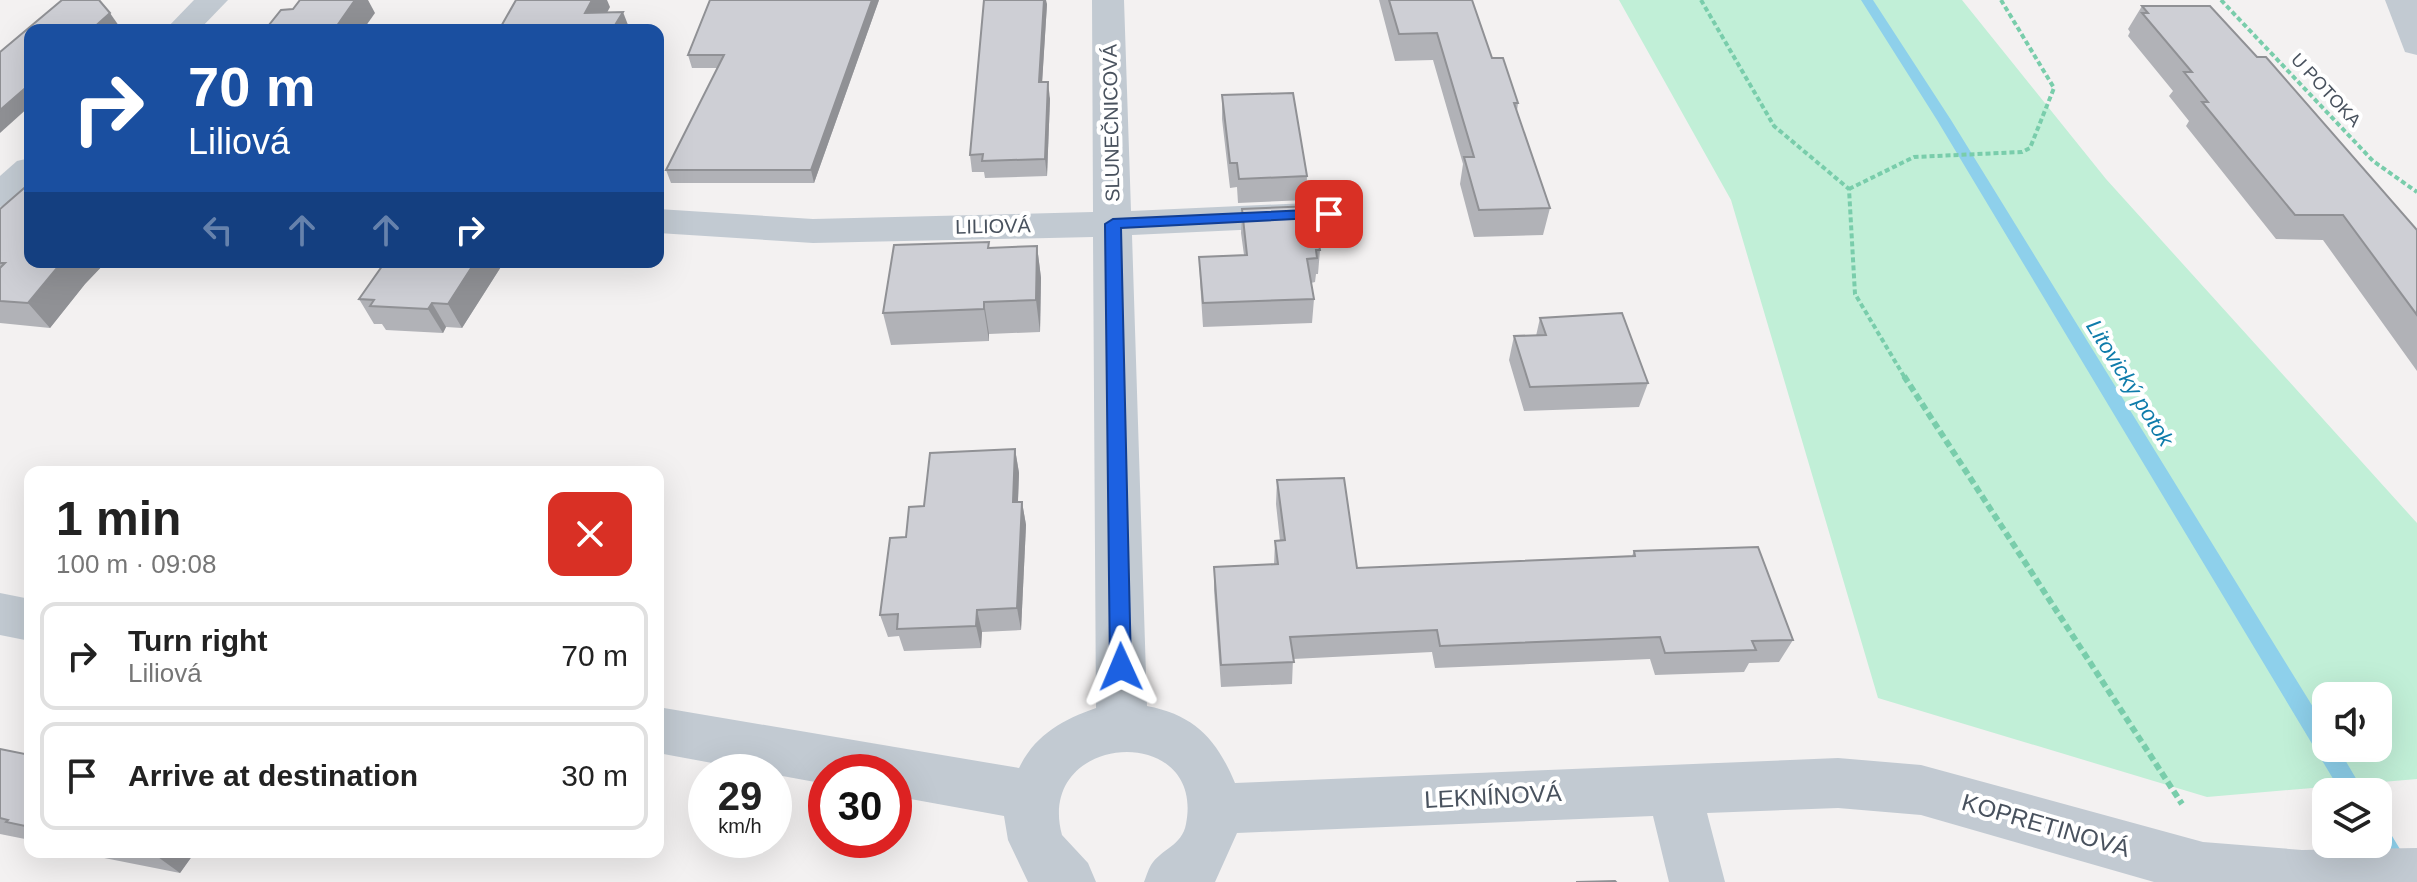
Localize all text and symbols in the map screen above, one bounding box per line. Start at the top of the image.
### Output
street label: SLUNEČNICOVÁ [1099,43,1123,202]
street label: U POTOKA [2287,49,2365,131]
text: 70 m [188,55,316,118]
icon: right [56,56,160,160]
text: Liliová [188,121,290,162]
pin [1295,180,1363,248]
icon: arrive [1307,192,1351,236]
icon: left [196,208,240,252]
icon: ahead [280,208,324,252]
icon: ahead [364,208,408,252]
icon: right [448,208,492,252]
street label: LILIOVÁ [955,214,1032,238]
water label: Litovický potok [2081,315,2179,452]
text: 1 min [56,492,181,545]
button: close [548,492,632,576]
text: 100 m · 09:08 [56,549,216,579]
text: Turn right [128,624,267,657]
position arrow [1079,625,1163,709]
icon: right [60,634,104,678]
text: 70 m [561,639,628,672]
text: Liliová [128,658,202,688]
map controls [2312,682,2392,858]
button: sound [2312,682,2392,762]
icon: arrive [60,754,104,798]
speed limit sign: 30 [808,754,912,858]
text: Arrive at destination [128,759,418,792]
text: 30 m [561,759,628,792]
text: 29 [718,774,762,818]
button: layers [2312,778,2392,858]
street label: LEKNÍNOVÁ [1424,779,1562,813]
street label: KOPRETINOVÁ [1959,788,2133,862]
text: km/h [718,815,762,837]

